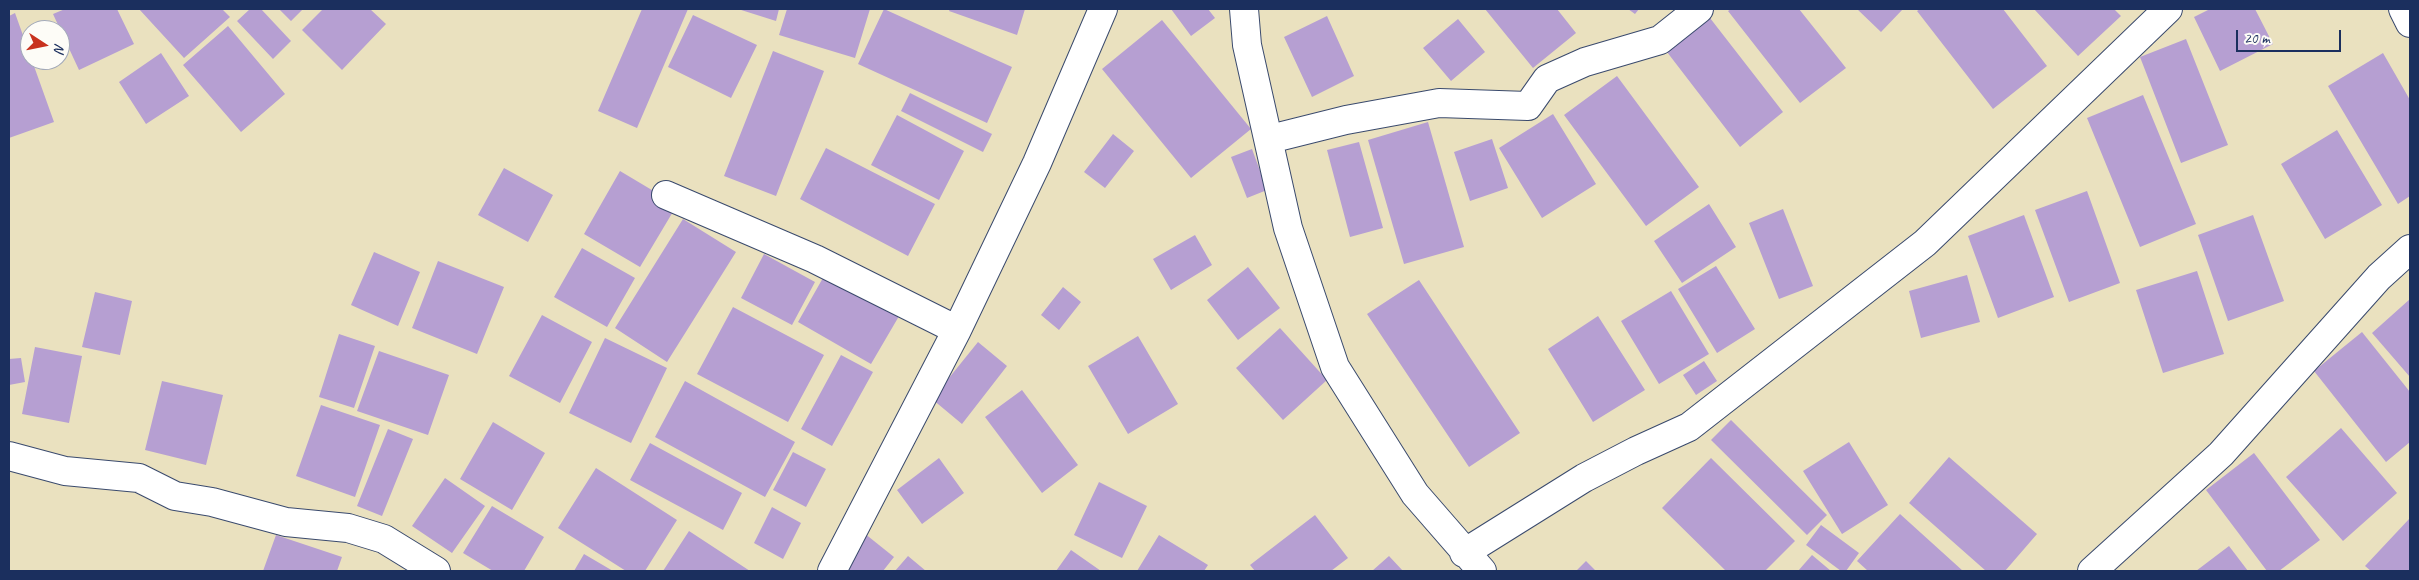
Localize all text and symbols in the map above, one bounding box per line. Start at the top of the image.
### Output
north arrow [20,20,70,70]
scale bar [2239,20,2344,52]
text: 20 m [2244,29,2270,48]
text: N [50,42,68,54]

